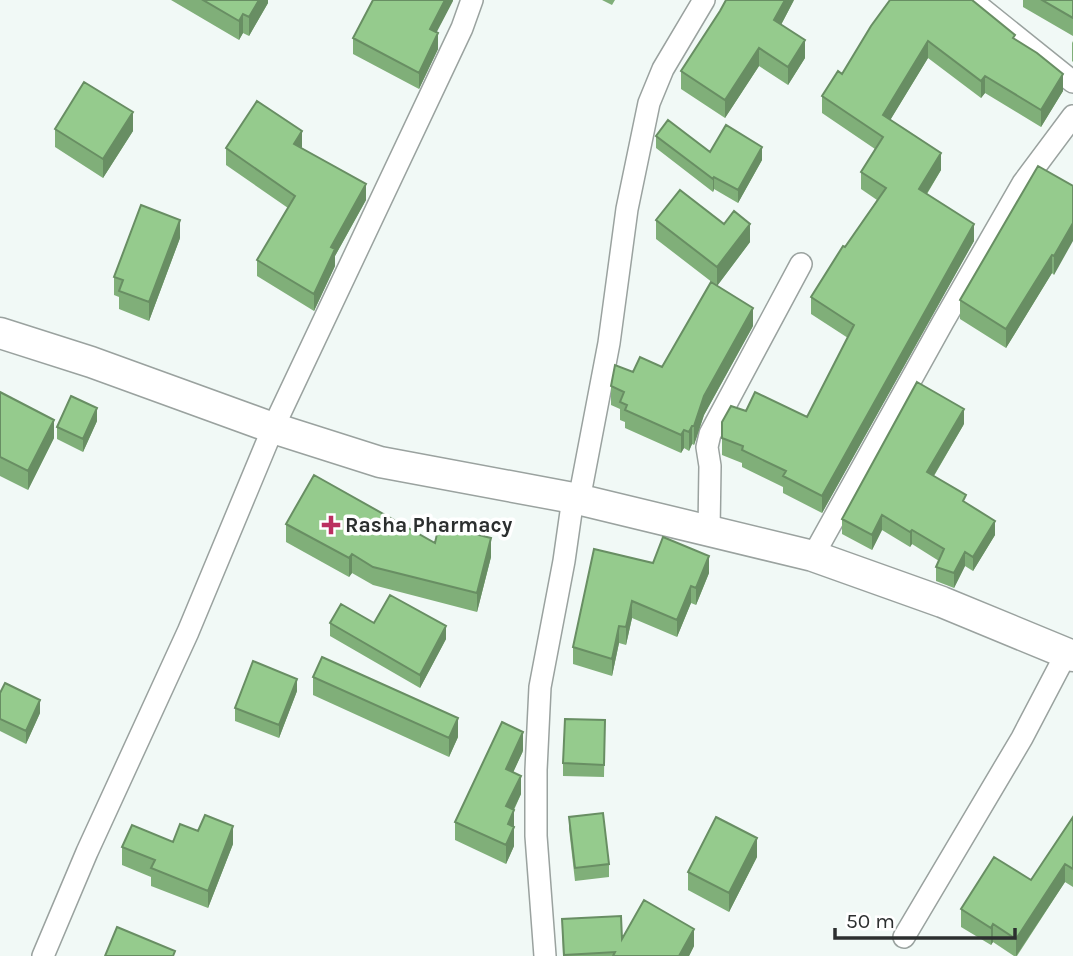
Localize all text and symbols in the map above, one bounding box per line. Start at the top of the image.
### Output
place label: Rasha Pharmacy [345,513,513,537]
marker: Rasha Pharmacy [323,517,339,533]
scale bar [835,897,1015,941]
text: 50 m [846,909,895,933]

